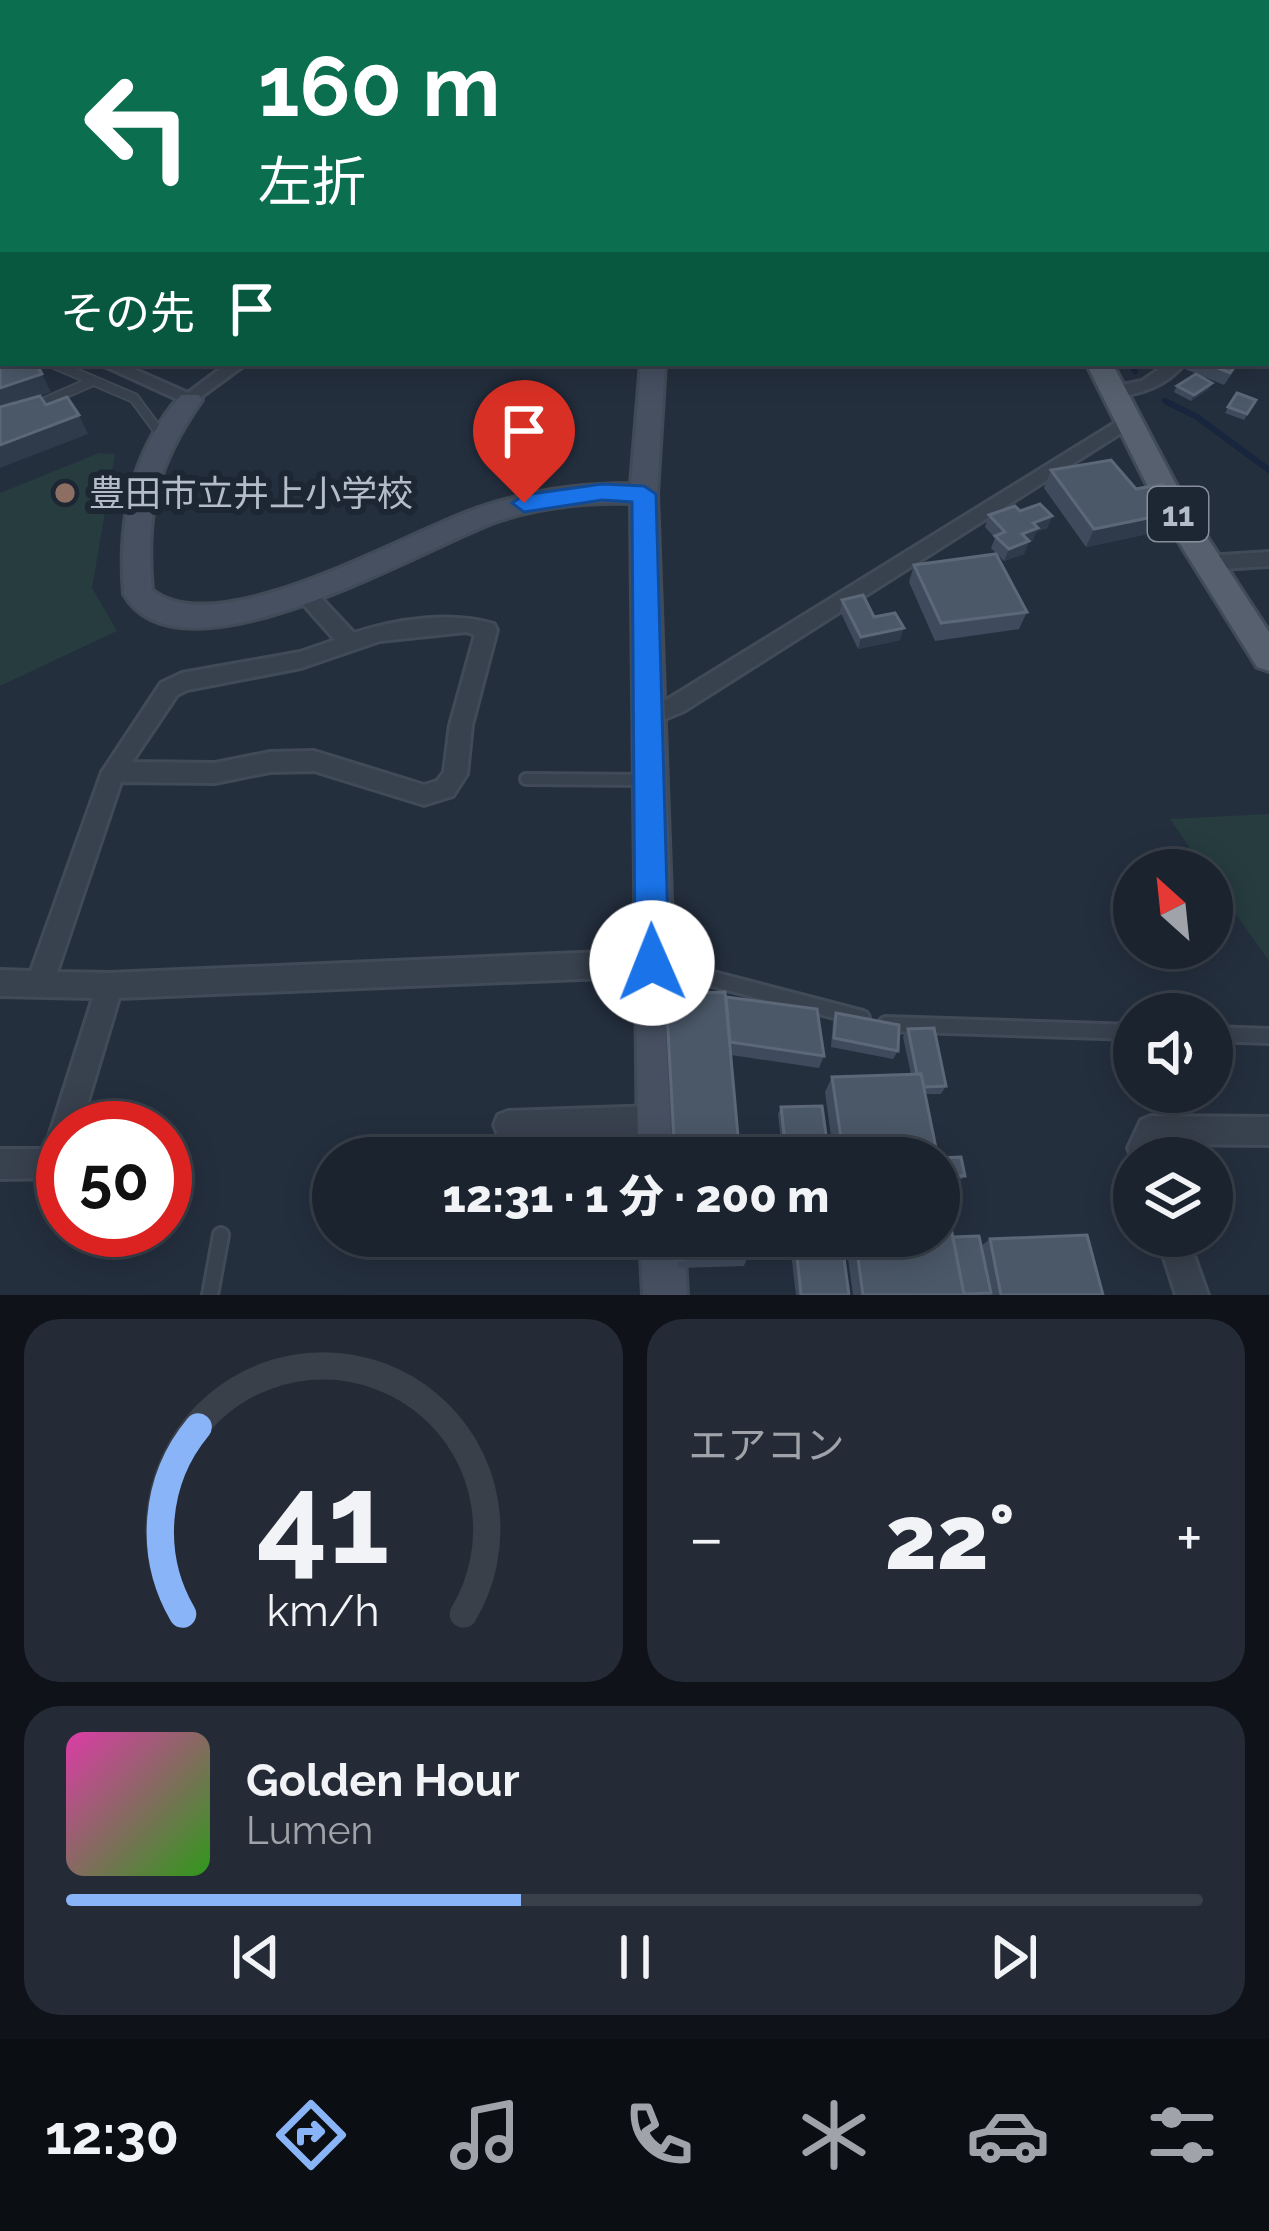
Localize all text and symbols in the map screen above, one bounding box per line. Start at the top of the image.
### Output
text: 160 m [258,37,500,136]
icon: left [60,48,216,204]
text: 左折 [258,150,366,214]
icon: arrive [219,276,285,342]
text: その先 [60,287,195,340]
pin [473,380,575,503]
icon: arrive [491,398,557,464]
place label: 豊田市立井上小学校 [89,472,413,514]
marker: 豊田市立井上小学校 [52,480,78,506]
road number: 11 [1148,487,1208,541]
north arrow [1113,849,1233,969]
map controls [1113,849,1233,1257]
position arrow [589,900,715,1026]
button: sound [1113,993,1233,1113]
speed limit sign: 50 [36,1101,192,1257]
button: layers [1113,1137,1233,1257]
text: 12:31 · 1 分 · 200 m [443,1170,829,1223]
text: エアコン [689,1422,845,1468]
text: 41 [257,1446,390,1592]
text: 22° [885,1484,1015,1590]
text: − [689,1499,724,1576]
text: + [1176,1499,1203,1576]
text: km/h [267,1585,380,1635]
text: Golden Hour [246,1754,520,1807]
text: Lumen [246,1807,373,1853]
icon: previous [223,1924,289,1990]
icon: pause [602,1924,668,1990]
icon: next [981,1924,1047,1990]
icon: directions [269,2093,353,2177]
icon: music [443,2093,527,2177]
icon: phone [617,2093,701,2177]
icon: climate [792,2093,876,2177]
icon: car [966,2093,1050,2177]
icon: filters [1140,2093,1224,2177]
text: 12:30 [45,2103,179,2167]

